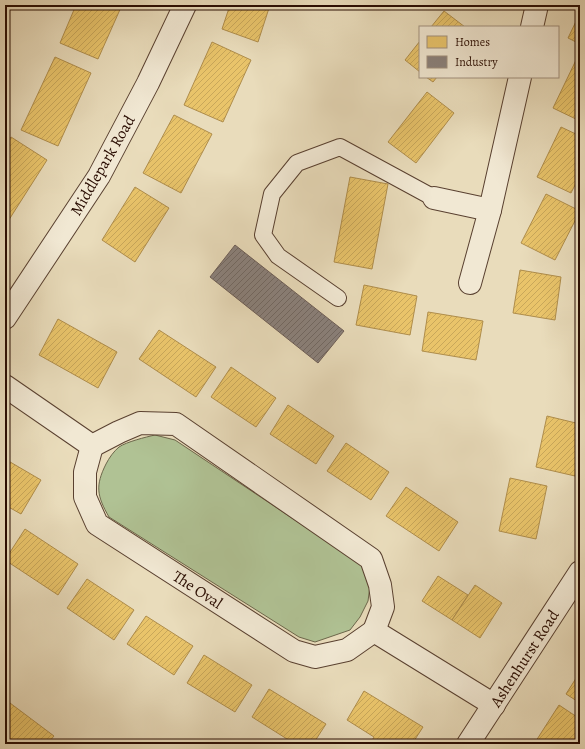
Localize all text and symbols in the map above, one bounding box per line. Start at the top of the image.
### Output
legend [419,26,559,78]
text: Homes [455,34,490,50]
text: Industry [455,54,498,70]
street label: Middlepark Road [65,111,141,220]
street label: The Oval [168,565,227,614]
street label: Ashenhurst Road [485,605,565,712]

